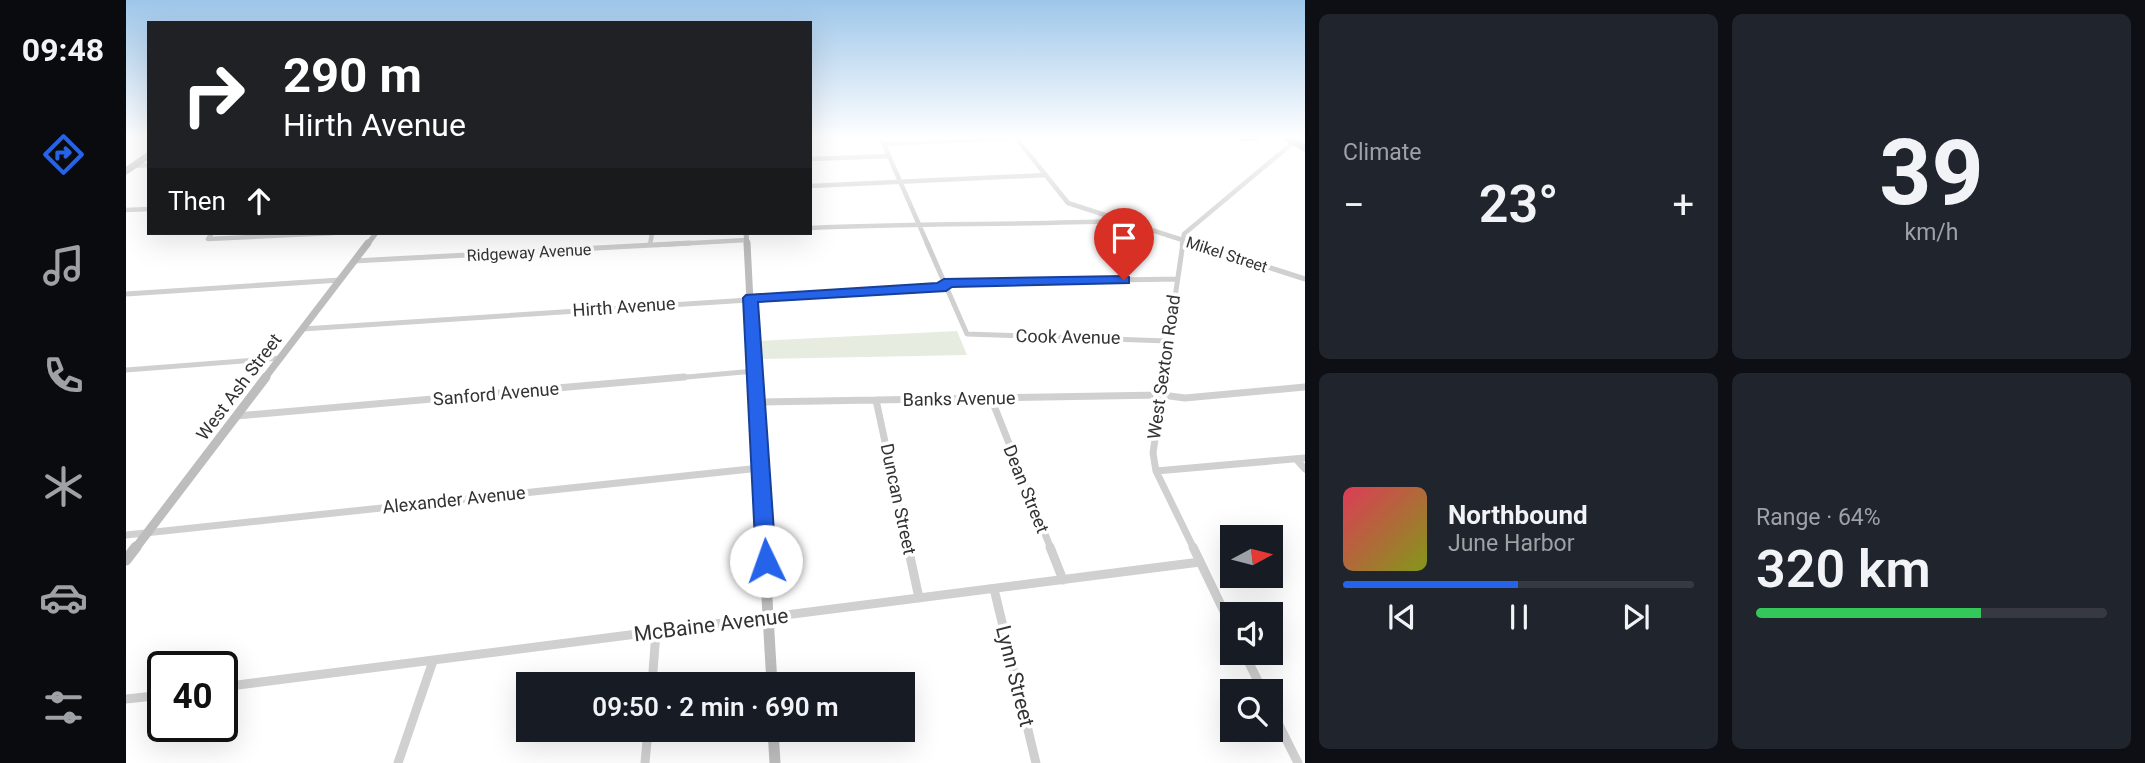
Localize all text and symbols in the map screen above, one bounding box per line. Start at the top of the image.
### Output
text: 09:48 [22,31,104,69]
text: 290 m [283,47,422,104]
icon: right [168,49,259,140]
text: Hirth Avenue [283,106,466,144]
text: 39 [1879,120,1984,226]
icon: directions [39,130,88,179]
text: Climate [1343,139,1422,166]
text: 23° [1479,174,1558,235]
icon: ahead [240,182,278,220]
text: − [1343,183,1365,227]
text: + [1672,183,1694,227]
text: Then [168,186,226,216]
pin [1094,208,1154,280]
icon: arrive [1105,219,1143,257]
text: km/h [1905,219,1959,246]
street label: Mikel Street [1184,232,1270,277]
street label: Ridgeway Avenue [466,240,592,265]
icon: music [39,241,88,290]
street label: Hirth Avenue [572,292,676,321]
street label: West Sexton Road [1143,293,1184,441]
street label: Cook Avenue [1015,325,1121,348]
street label: West Ash Street [192,329,286,444]
icon: phone [39,351,88,400]
street label: Sanford Avenue [432,378,560,409]
street label: Banks Avenue [902,387,1016,410]
street label: Duncan Street [876,442,921,556]
street label: Dean Street [999,442,1054,536]
icon: climate [39,462,88,511]
street label: Alexander Avenue [382,482,526,517]
text: Northbound [1448,500,1588,530]
text: Range · 64% [1756,504,1881,531]
position arrow [729,524,803,598]
north arrow [1220,525,1283,588]
map controls [1220,525,1283,742]
text: June Harbor [1448,530,1575,557]
text: 320 km [1756,539,1931,600]
icon: car [39,573,88,622]
icon: previous [1383,598,1421,636]
icon: pause [1500,598,1538,636]
icon: next [1617,598,1655,636]
button: sound [1220,602,1283,665]
street label: McBaine Avenue [632,604,790,646]
street label: Lynn Street [991,623,1039,729]
speed limit sign: 40 [147,651,238,742]
button: search [1220,679,1283,742]
icon: filters [39,683,88,732]
text: 09:50 · 2 min · 690 m [592,692,839,722]

